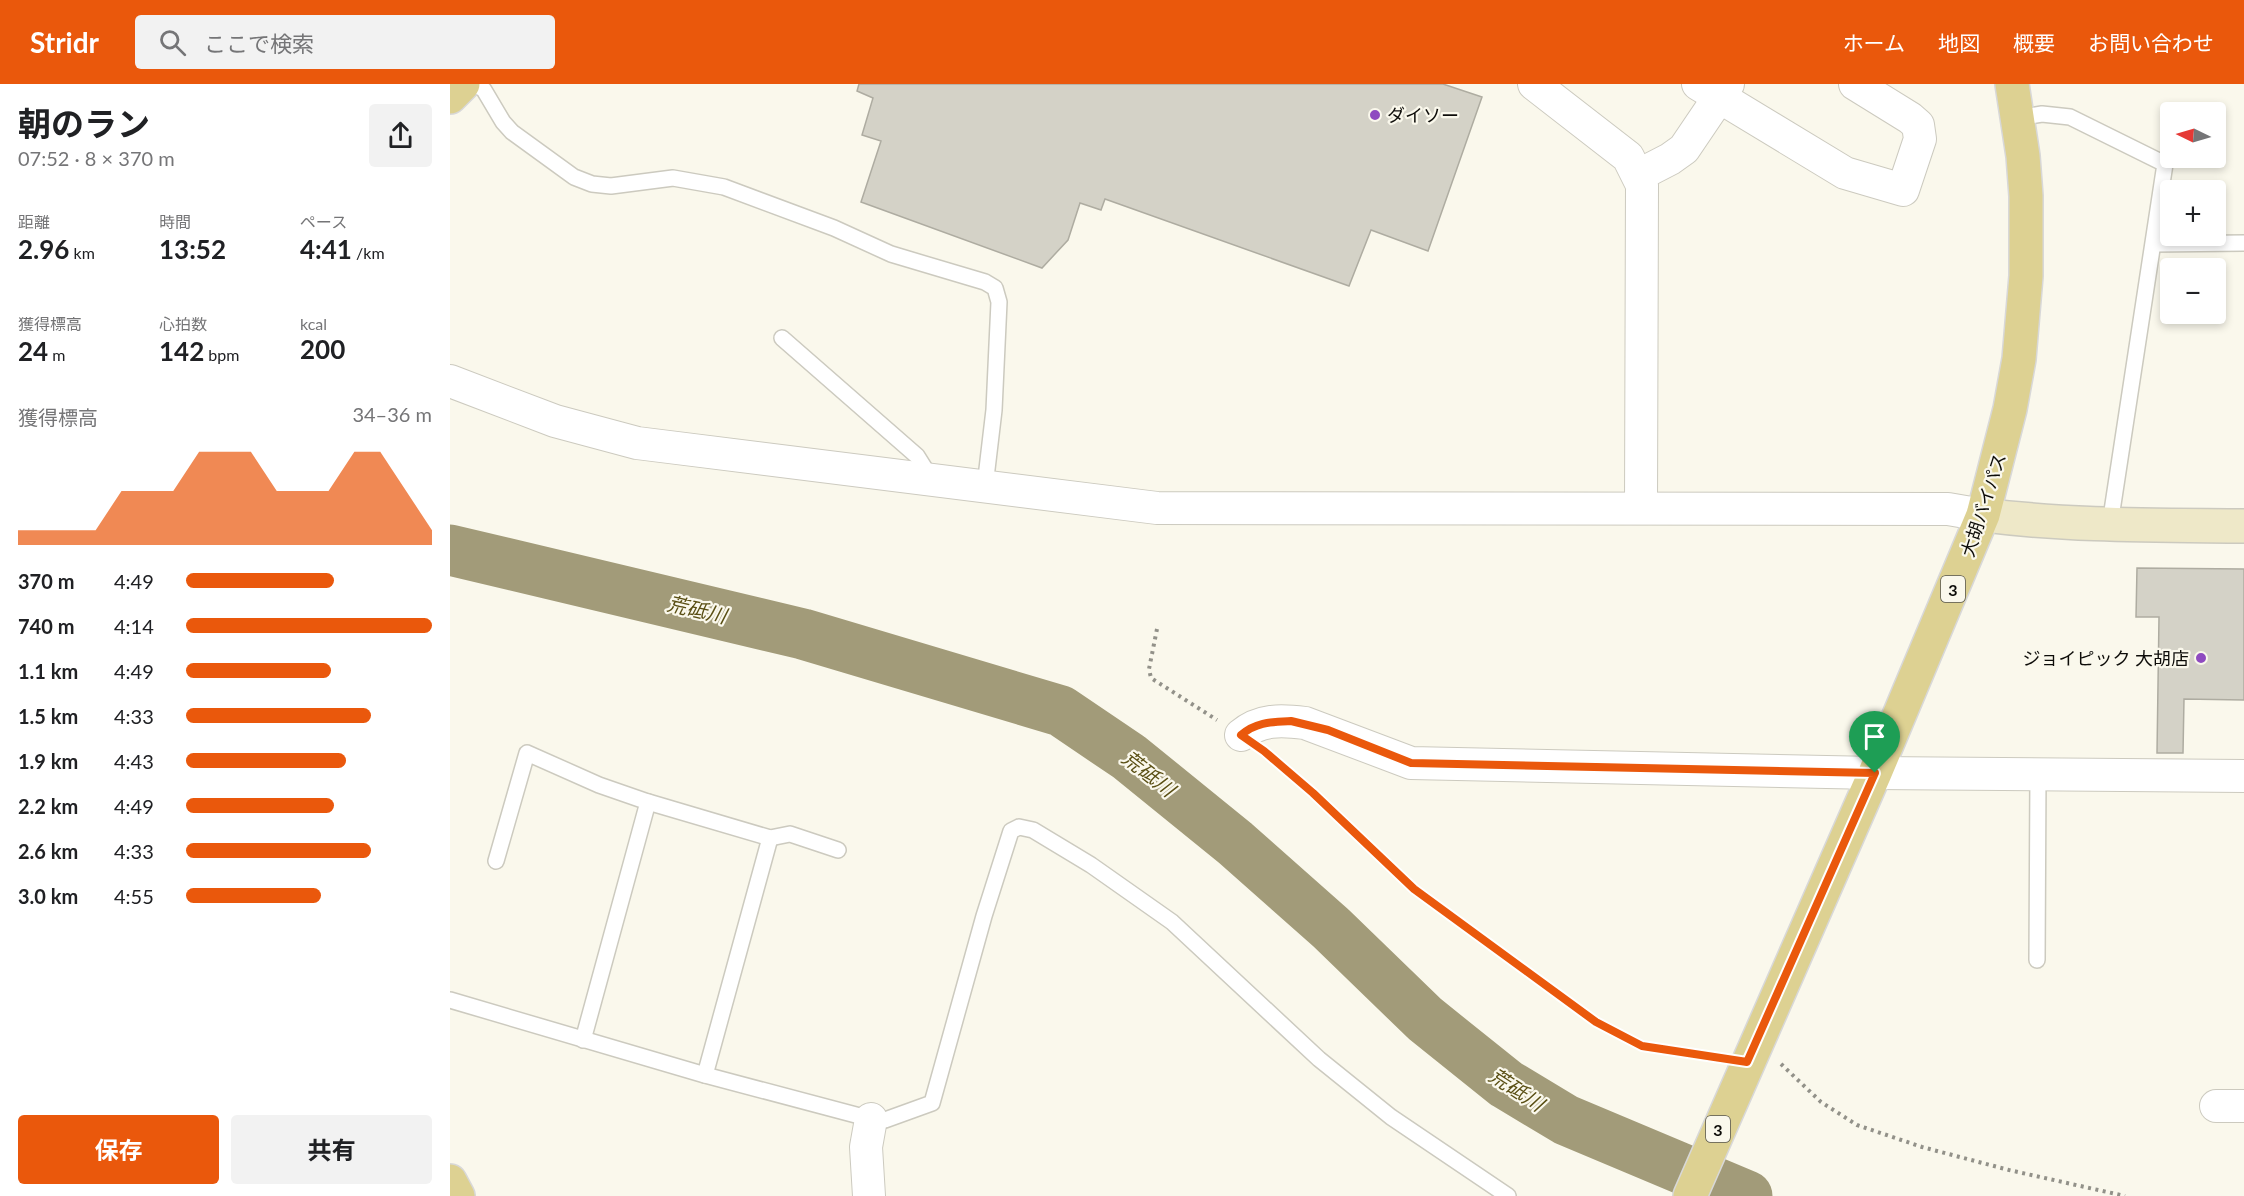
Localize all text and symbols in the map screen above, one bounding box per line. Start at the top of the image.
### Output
search box [135,15,555,69]
text: Stridr [30,25,99,59]
icon: search [156,26,189,59]
text: ここで検索 [204,30,314,57]
text: ホーム [1843,30,1905,55]
text: 地図 [1938,30,1980,55]
text: 概要 [2013,30,2055,55]
text: お問い合わせ [2088,30,2214,55]
north arrow [2160,102,2226,168]
map controls [2160,102,2226,324]
text: 朝のラン [18,103,150,143]
button: share [369,104,432,167]
place label: ダイソー [1387,104,1459,126]
marker: ダイソー [1368,108,1382,122]
text: 07:52 · 8 × 370 m [18,146,175,170]
button: + [2160,180,2226,246]
text: 距離 [18,212,50,231]
text: 時間 [159,212,191,231]
text: ペース [300,212,347,231]
text: 2.96 [18,233,69,265]
text: 13:52 [159,233,226,265]
text: 4:41 [300,233,352,265]
text: km [69,243,95,262]
text: /km [352,243,385,262]
button: − [2160,258,2226,324]
text: 獲得標高 [18,314,82,333]
text: 心拍数 [159,314,207,333]
text: kcal [300,314,327,333]
text: 200 [300,333,345,365]
text: 24 [18,335,48,367]
text: 142 [159,335,204,367]
text: m [48,345,65,364]
text: bpm [204,345,239,364]
text: 34–36 m [352,402,432,426]
text: 獲得標高 [18,405,98,429]
street label: 大胡バイパス [1956,450,2010,560]
text: 370 m [18,569,74,593]
text: 4:49 [114,569,154,593]
road number: 3 [1941,576,1965,602]
water label: 荒砥川 [665,591,731,628]
text: 740 m [18,614,74,638]
text: 4:14 [114,614,154,638]
place label: ジョイピック 大胡店 [2022,647,2189,669]
marker: ジョイピック 大胡店 [2194,651,2208,665]
text: 1.1 km [18,659,78,683]
text: 4:49 [114,659,154,683]
text: 1.5 km [18,704,78,728]
text: 4:33 [114,704,154,728]
pin [1849,711,1900,773]
icon: arrive [1858,720,1891,753]
water label: 荒砥川 [1118,745,1182,802]
text: 1.9 km [18,749,78,773]
text: 4:43 [114,749,154,773]
text: 2.2 km [18,794,78,818]
text: 4:49 [114,794,154,818]
text: 2.6 km [18,839,78,863]
text: 4:33 [114,839,154,863]
text: 3.0 km [18,884,78,908]
text: 4:55 [114,884,154,908]
water label: 荒砥川 [1485,1063,1550,1116]
button: 保存 [18,1115,219,1184]
button: 共有 [231,1115,432,1184]
road number: 3 [1706,1116,1730,1142]

